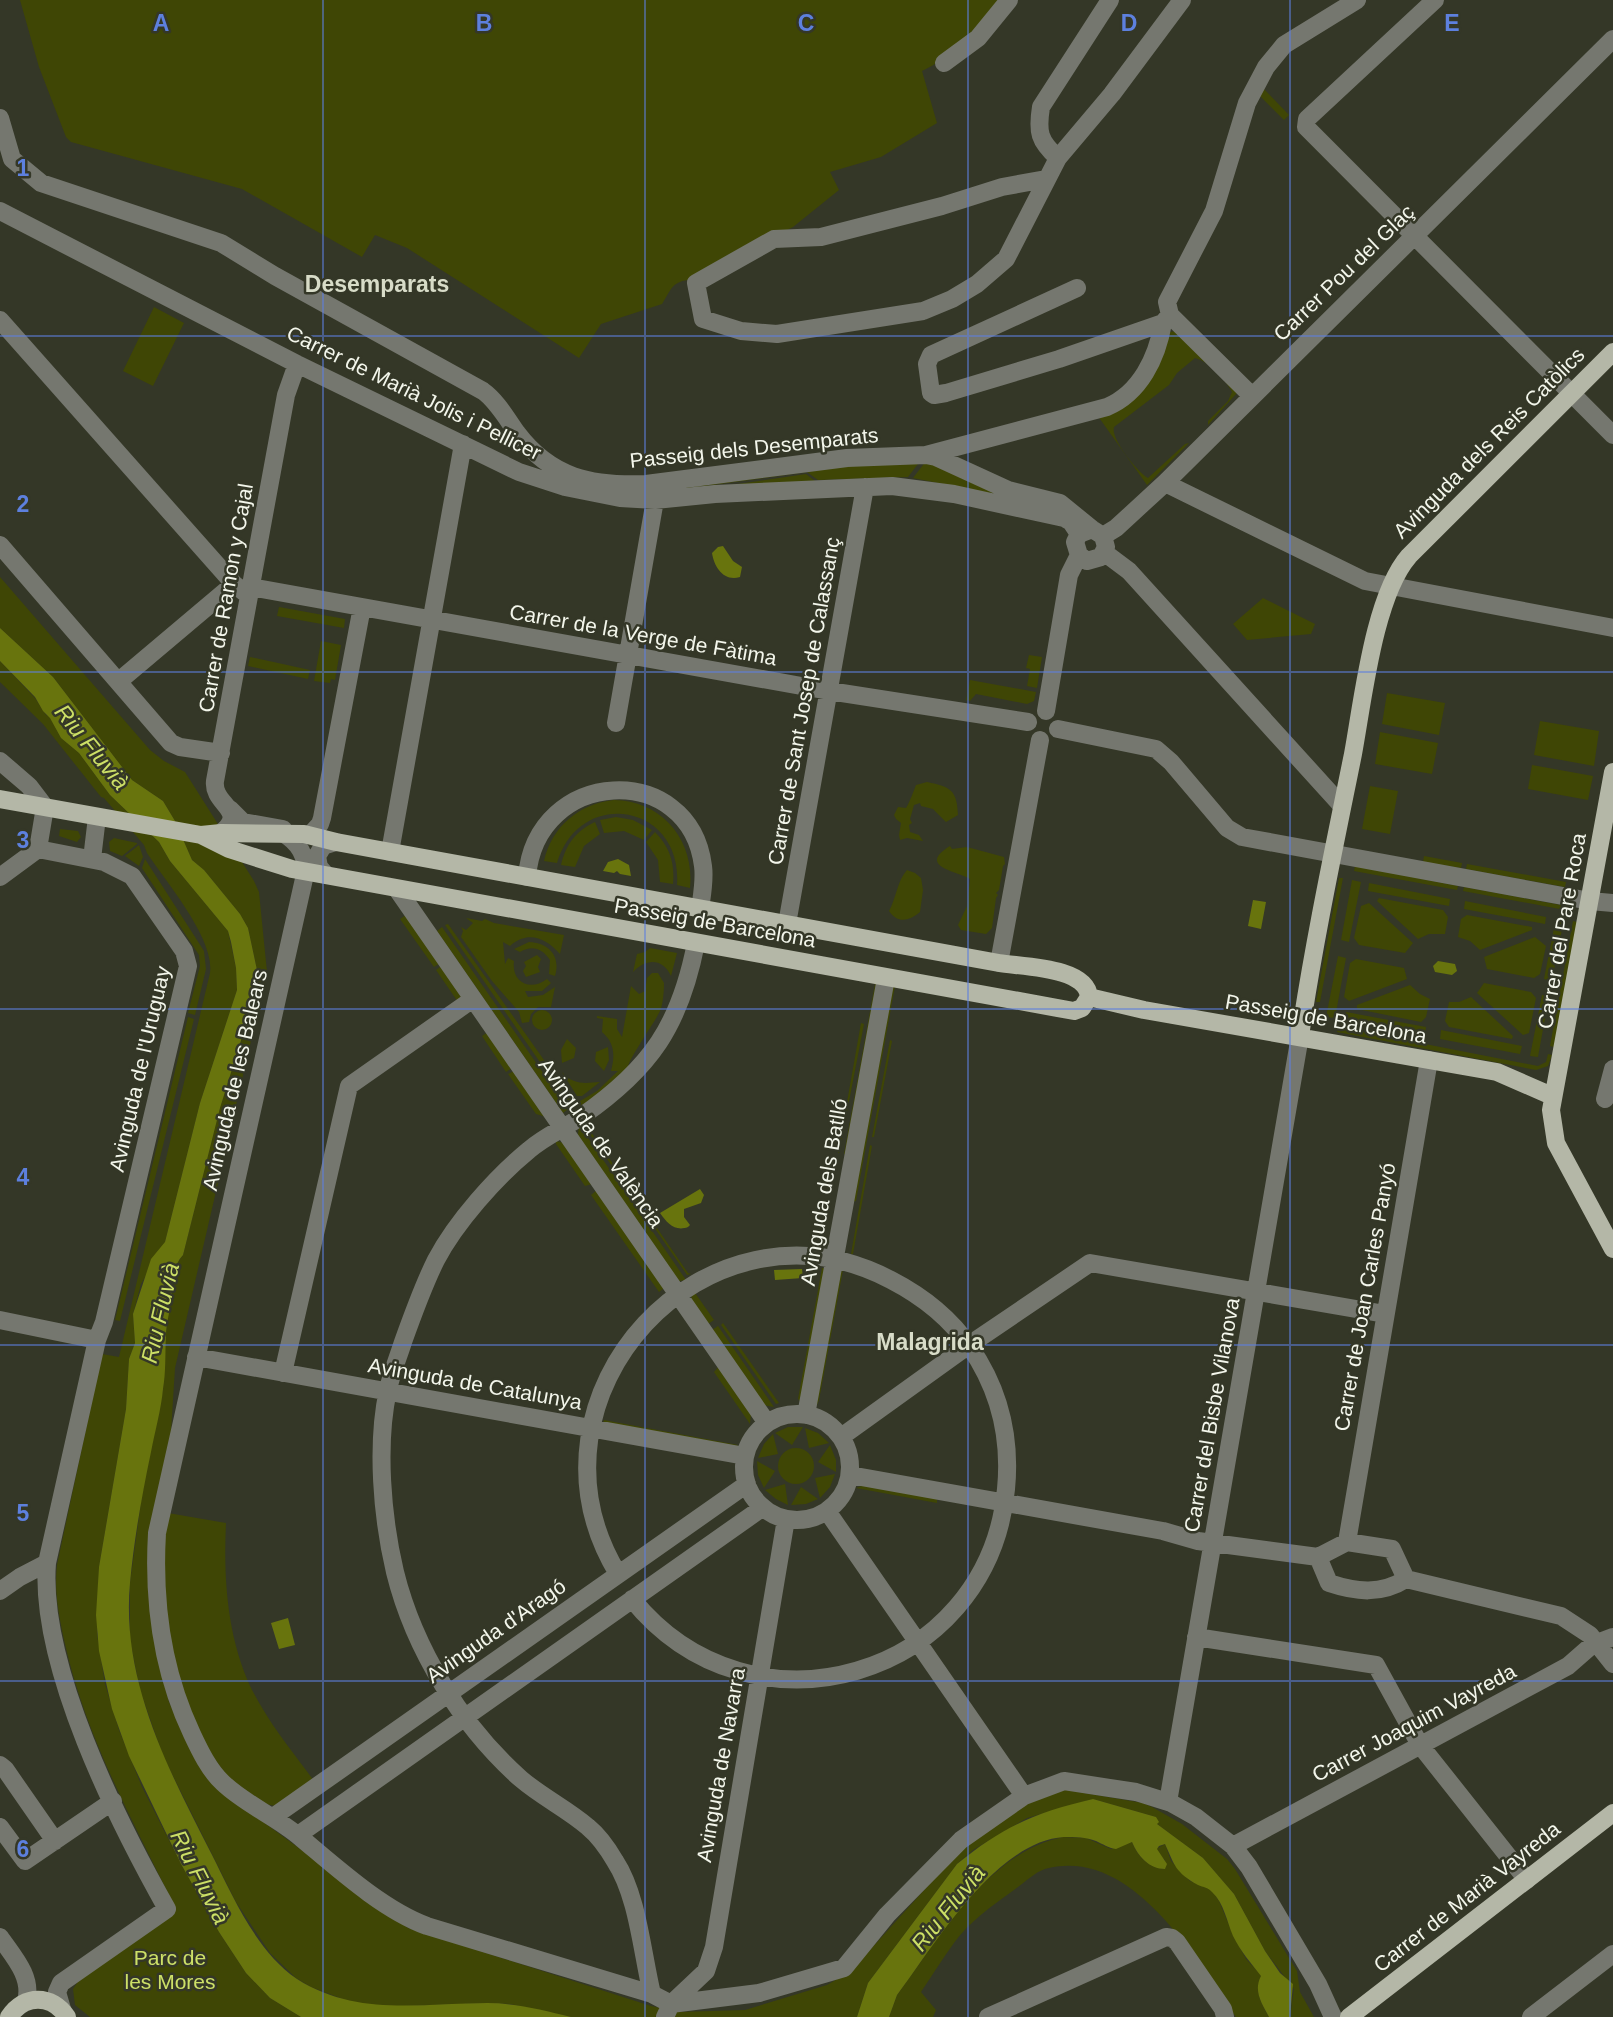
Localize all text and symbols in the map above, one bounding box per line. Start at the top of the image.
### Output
text: A [153,10,169,36]
text: B [476,10,492,36]
text: C [798,10,814,36]
text: D [1121,10,1137,36]
text: E [1444,10,1460,36]
text: 1 [17,155,30,181]
street label: Carrer Pou del Glaç [1269,200,1418,345]
district label: Desemparats [305,271,449,297]
street label: Carrer de Marià Jolis i Pellicer [283,321,545,464]
street label: Avinguda dels Reis Catòlics [1389,343,1589,543]
street label: Passeig dels Desemparats [629,423,879,472]
street label: Carrer de Ramon y Cajal [194,482,257,714]
text: 2 [17,491,29,517]
street label: Carrer de Sant Josep de Calassanç [763,535,844,867]
street label: Carrer de la Verge de Fàtima [508,600,779,669]
water label: Riu Fluvià [50,699,134,795]
text: 3 [17,827,29,853]
street label: Carrer del Pare Roca [1533,831,1590,1031]
street label: Passeig de Barcelona [612,893,818,952]
street label: Avinguda de l'Uruguay [105,963,174,1174]
street label: Avinguda de les Balears [198,967,271,1193]
street label: Passeig de Barcelona [1223,989,1429,1048]
street label: Avinguda de València [534,1054,669,1232]
street label: Avinguda dels Batlló [796,1096,851,1287]
street label: Carrer de Joan Carles Panyó [1330,1161,1399,1433]
text: 4 [17,1164,30,1190]
water label: Riu Fluvià [136,1260,184,1366]
street label: Carrer del Bisbe Vilanova [1180,1296,1244,1534]
district label: Malagrida [876,1329,984,1355]
street label: Avinguda de Catalunya [366,1353,584,1414]
text: 5 [17,1500,30,1526]
street label: Avinguda d'Aragó [422,1574,570,1687]
street label: Carrer Joaquim Vayreda [1308,1659,1520,1786]
street label: Avinguda de Navarra [692,1666,749,1864]
street label: Carrer de Marià Vayreda [1369,1817,1564,1976]
water label: Riu Fluvià [165,1826,235,1929]
text: 6 [17,1836,29,1862]
water label: Riu Fluvià [906,1860,990,1956]
park label: Parc de les Mores [124,1946,216,1993]

